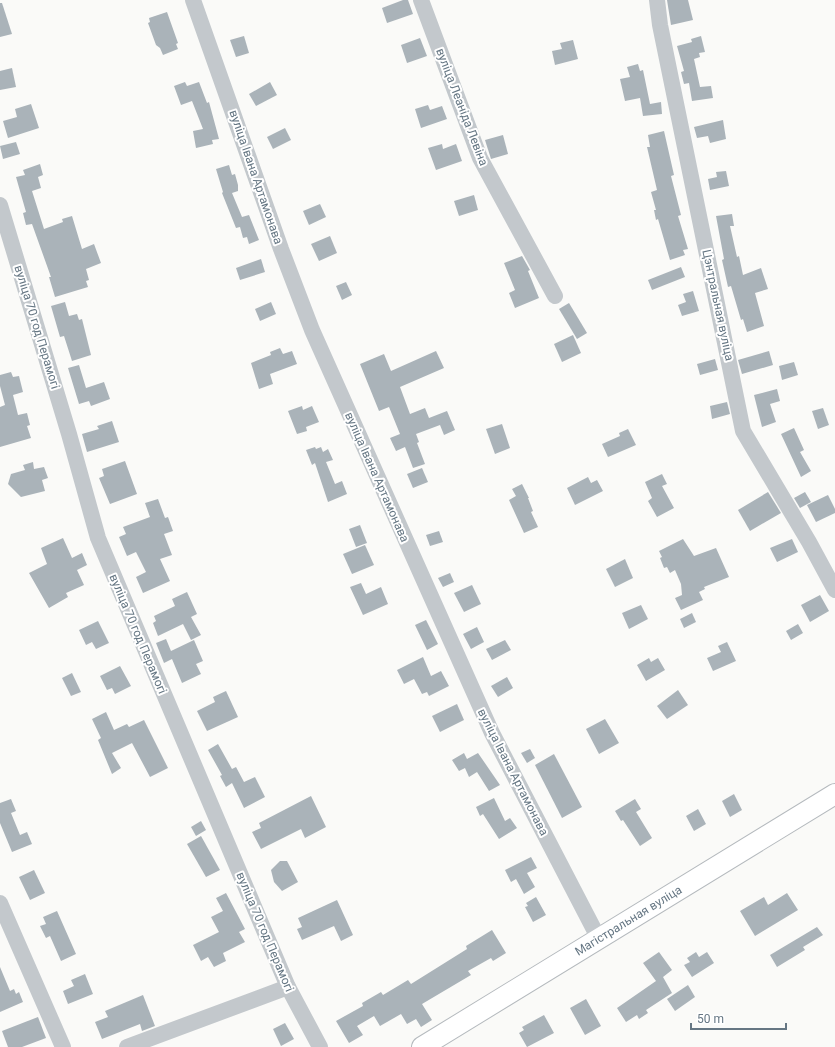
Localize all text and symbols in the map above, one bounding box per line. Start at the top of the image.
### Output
street label: вуліца Леаніда Левіна [433,46,491,168]
street label: вуліца Івана Артамонава [226,108,286,246]
street label: Цэнтральная вуліца [699,248,737,362]
street label: вуліца 70 год Перамогі [12,263,63,391]
street label: вуліца Івана Артамонава [342,410,412,544]
street label: вуліца 70 год Перамогі [106,572,170,696]
street label: вуліца Івана Артамонава [475,706,551,838]
street label: вуліца 70 год Перамогі [233,870,297,994]
street label: Магістральная вуліца [572,883,684,959]
scale bar [691,1005,786,1031]
text: 50 m [697,1012,724,1026]

